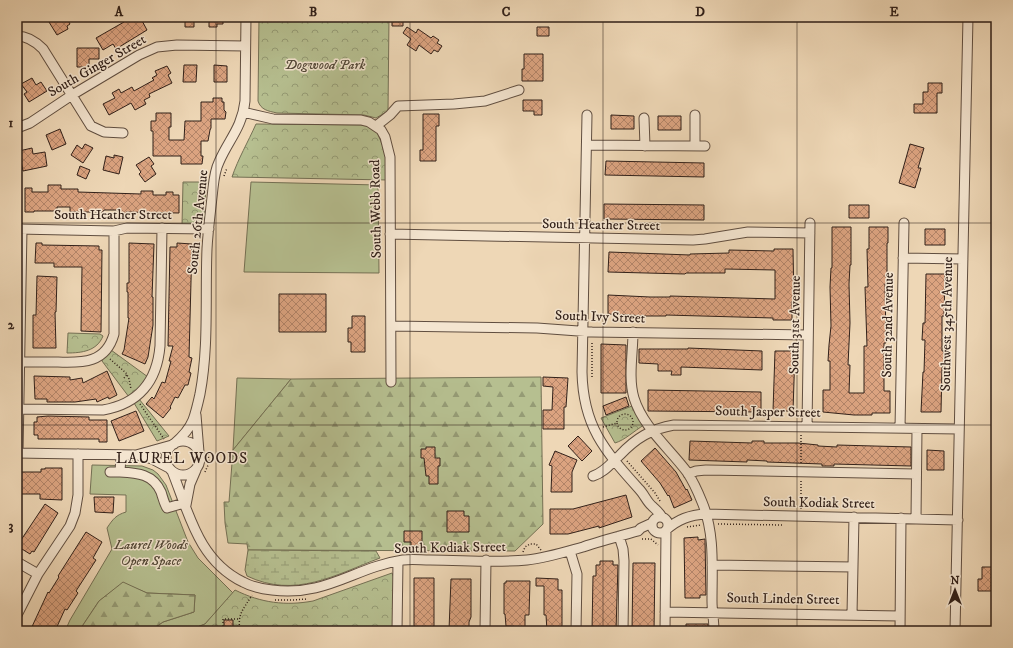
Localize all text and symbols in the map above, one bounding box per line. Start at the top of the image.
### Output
text: A [114,4,124,20]
text: B [309,4,317,20]
text: C [502,4,511,20]
text: D [695,4,705,20]
text: E [889,4,899,20]
street label: South Ginger Street [45,30,150,101]
park label: Dogwood Park [285,56,366,74]
text: 1 [9,115,14,131]
street label: South Webb Road [366,159,386,259]
street label: South 26th Avenue [184,169,212,275]
street label: South Heather Street [54,206,172,224]
street label: South Heather Street [542,215,661,235]
street label: Southwest 345th Avenue [937,256,957,392]
street label: South 32nd Avenue [878,272,898,378]
street label: South 31st Avenue [785,275,805,374]
street label: South Ivy Street [555,306,646,328]
text: 2 [8,317,15,333]
street label: South Jasper Street [715,402,822,422]
district label: LAUREL WOODS [116,449,248,468]
street label: South Kodiak Street [763,493,876,513]
text: 3 [9,518,14,534]
park label: Laurel Woods Open Space [113,536,189,570]
street label: South Kodiak Street [394,538,507,558]
north arrow [935,570,975,610]
text: N [950,574,960,588]
street label: South Linden Street [726,589,840,609]

